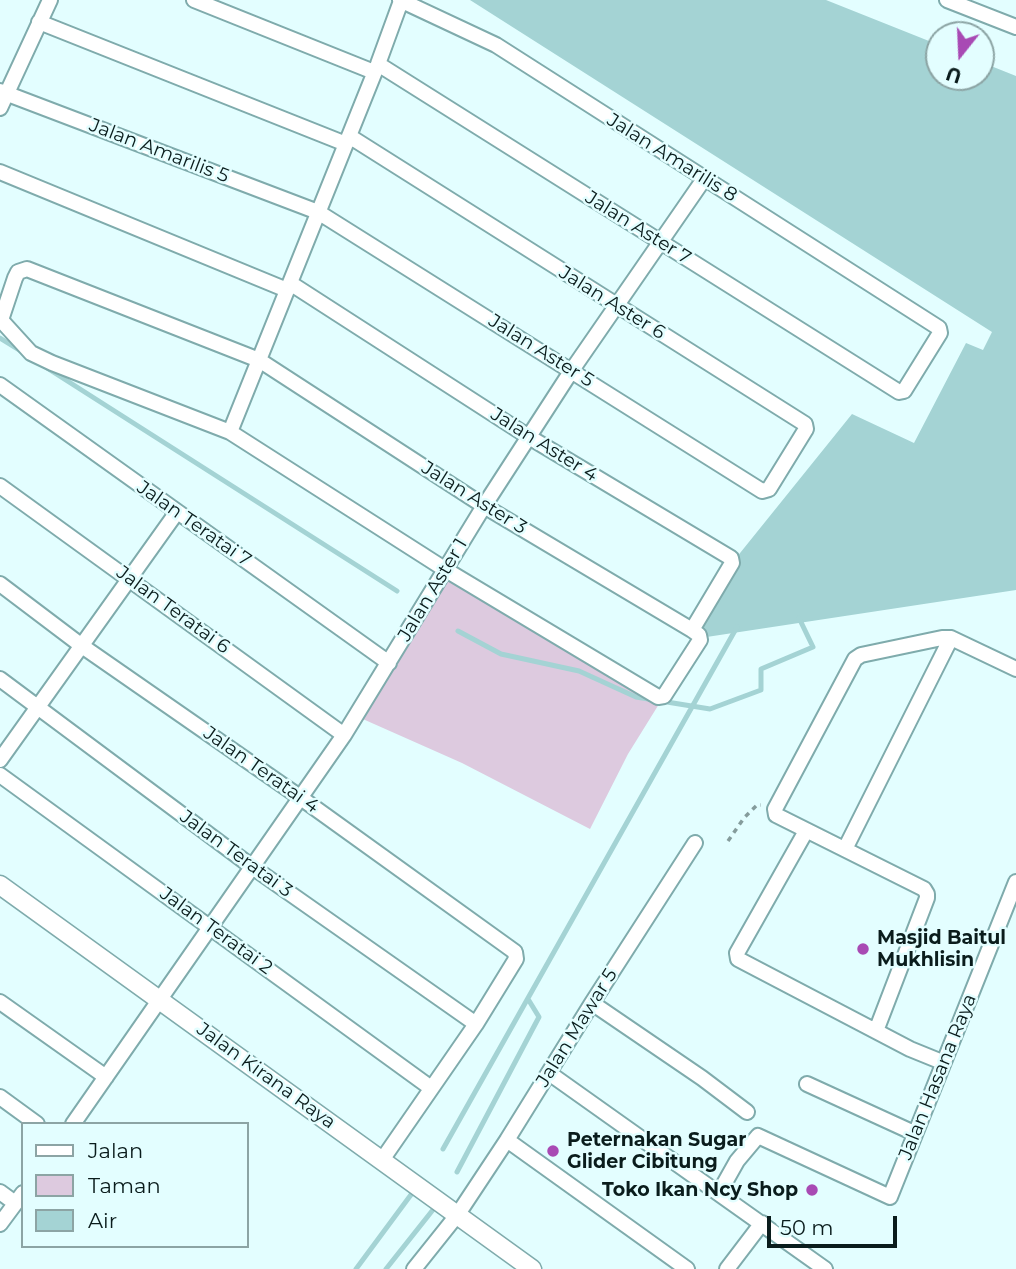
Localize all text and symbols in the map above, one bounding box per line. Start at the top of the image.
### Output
north arrow [925,21,995,91]
text: U [943,61,965,88]
street label: Jalan Amarilis 8 [603,109,741,207]
street label: Jalan Amarilis 5 [86,114,232,188]
street label: Jalan Aster 7 [581,186,695,270]
street label: Jalan Aster 6 [555,261,669,345]
street label: Jalan Aster 5 [484,310,598,392]
street label: Jalan Aster 4 [486,403,602,487]
street label: Jalan Aster 3 [417,457,531,539]
street label: Jalan Teratai 7 [133,476,255,572]
street label: Jalan Aster 1 [393,534,473,646]
street label: Jalan Teratai 6 [112,561,234,659]
street label: Jalan Teratai 4 [199,722,323,818]
street label: Jalan Teratai 3 [175,806,297,902]
street label: Jalan Teratai 2 [155,882,277,980]
place label: Masjid Baitul Mukhlisin [877,927,1006,971]
marker: Masjid Baitul Mukhlisin [855,941,871,957]
street label: Jalan Mawar 5 [532,965,622,1091]
street label: Jalan Hasana Raya [894,991,982,1163]
street label: Jalan Kirana Raya [192,1018,340,1134]
legend [21,1122,248,1248]
place label: Peternakan Sugar Glider Cibitung [567,1129,746,1173]
text: Jalan [88,1138,143,1163]
marker: Peternakan Sugar Glider Cibitung [545,1143,561,1159]
text: Taman [88,1173,161,1198]
place label: Toko Ikan Ncy Shop [602,1179,798,1201]
marker: Toko Ikan Ncy Shop [804,1182,820,1198]
scale bar [771,1202,900,1246]
text: Air [88,1208,117,1233]
text: 50 m [780,1215,834,1240]

